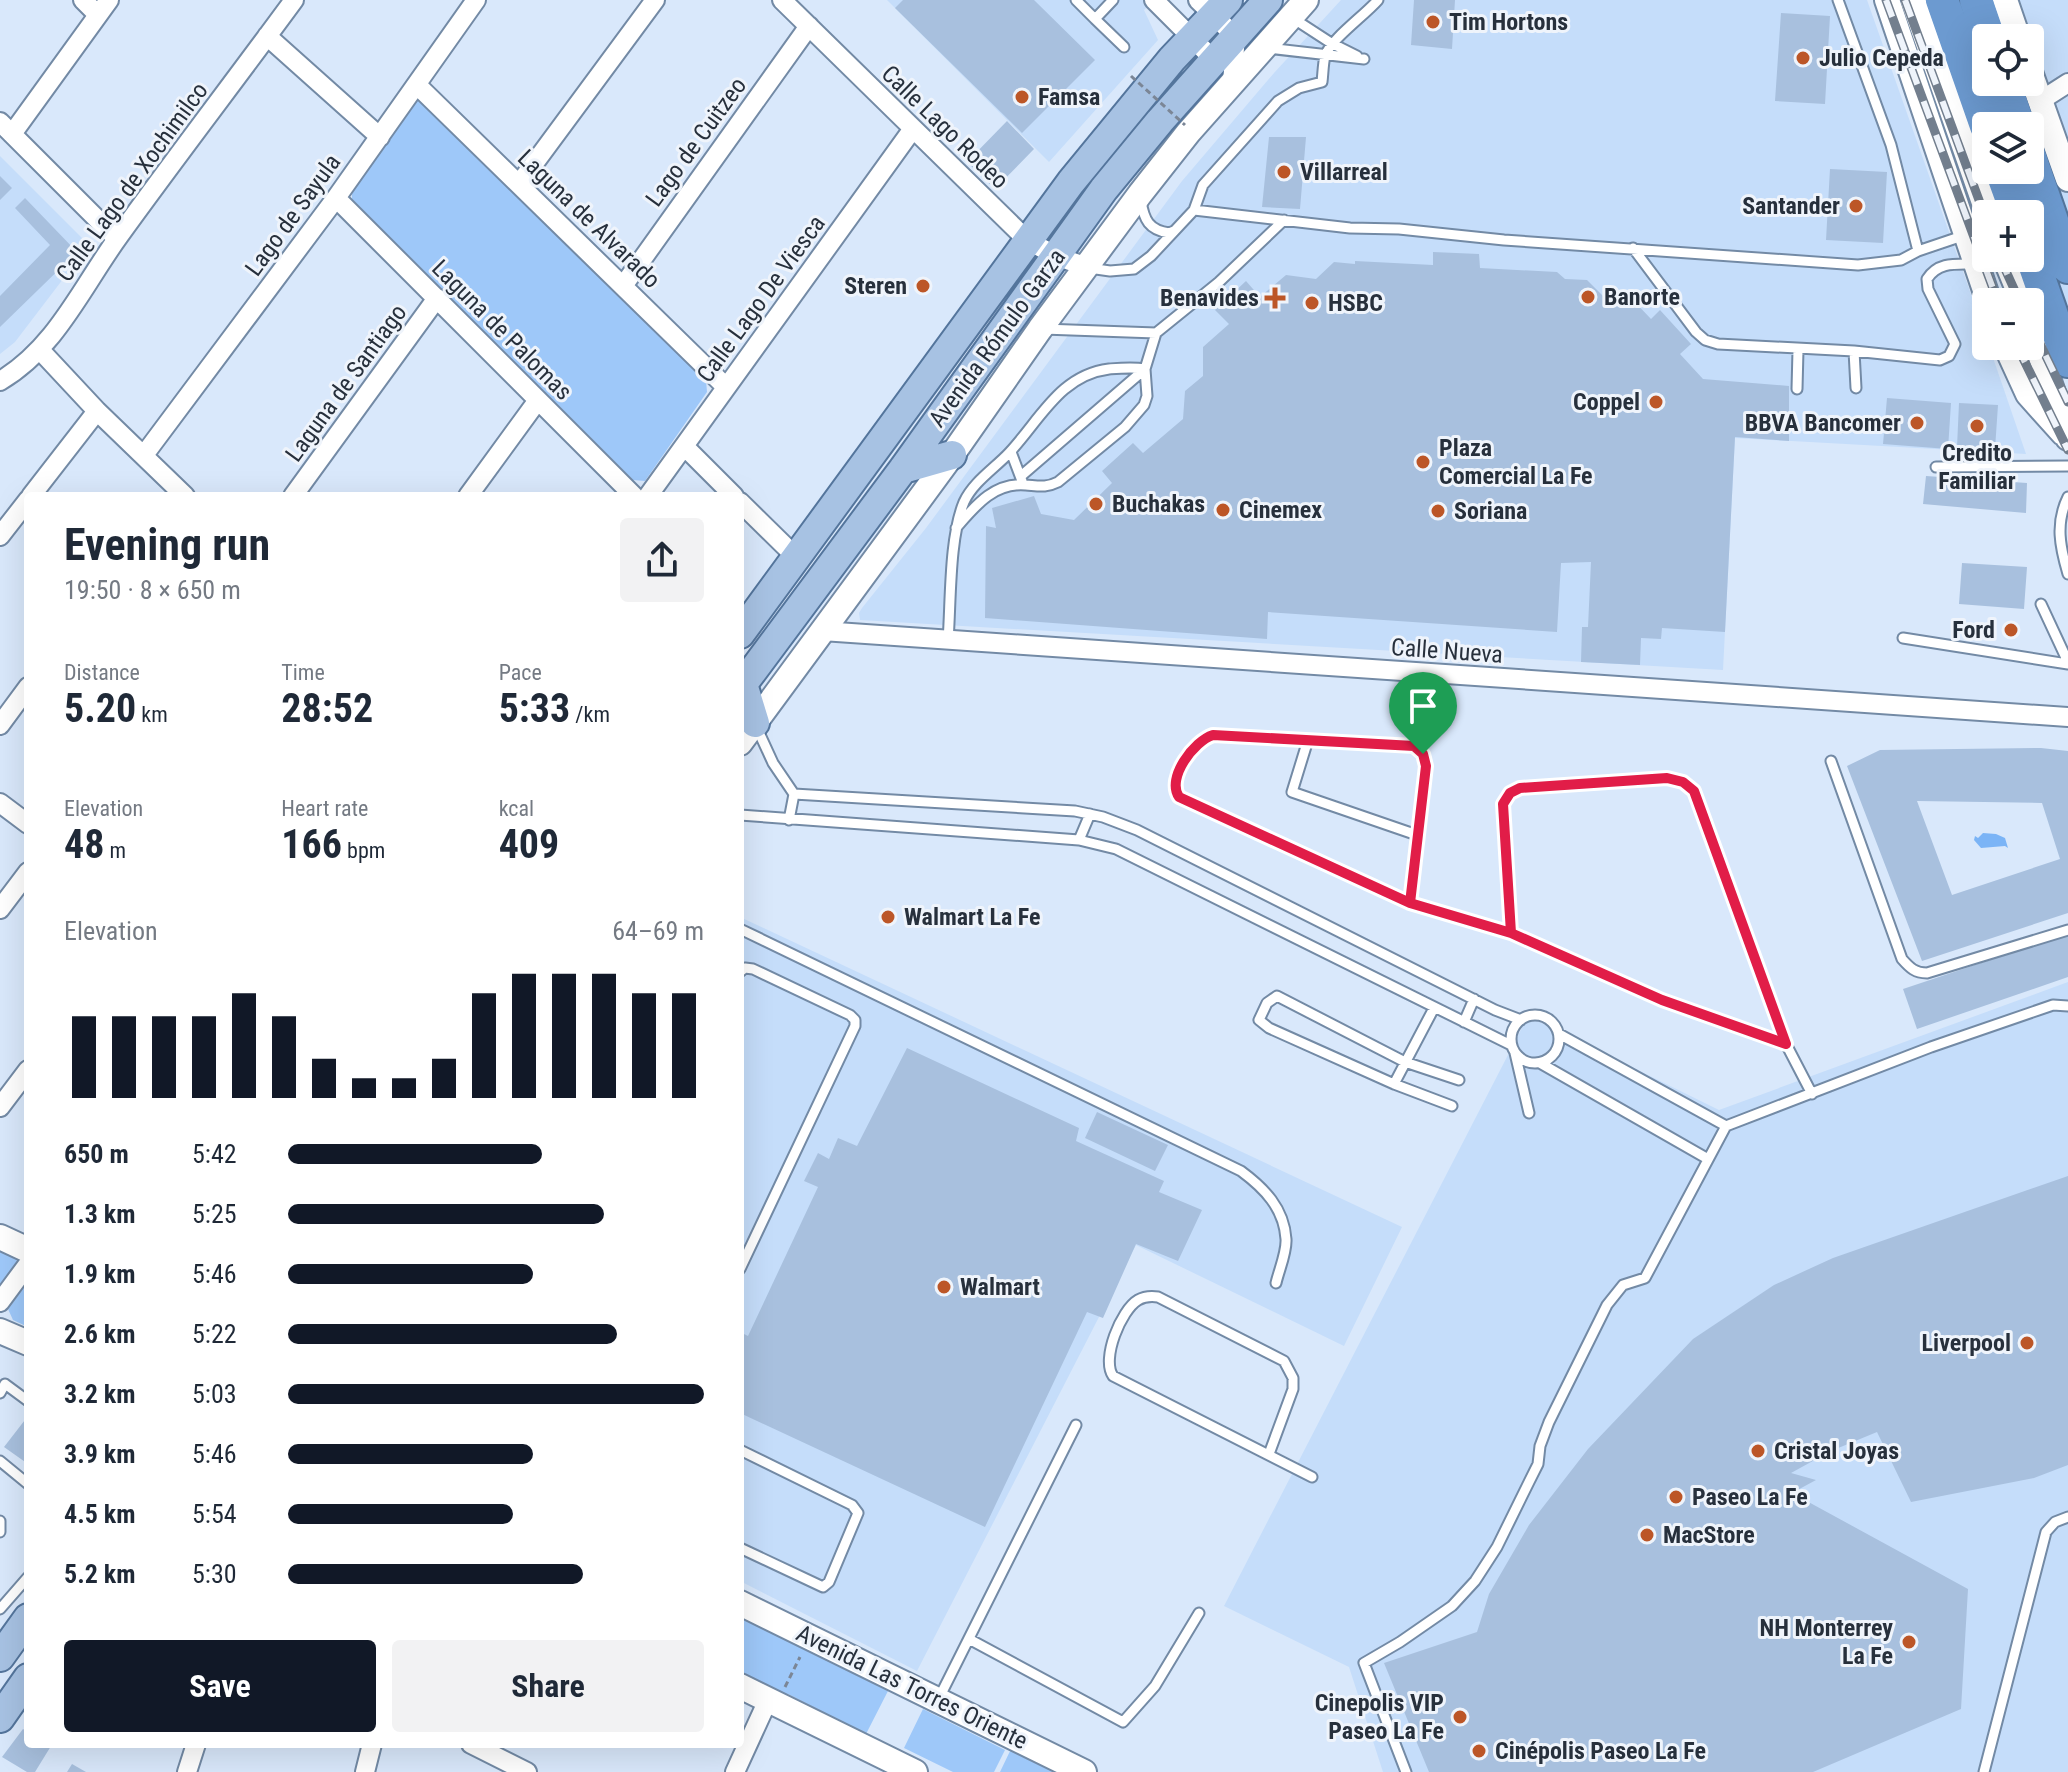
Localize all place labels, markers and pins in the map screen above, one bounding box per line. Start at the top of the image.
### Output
place label: Tim Hortons [1449,8,1568,36]
marker: Tim Hortons [1424,13,1442,31]
place label: Julio Cepeda [1819,44,1944,72]
marker: Julio Cepeda [1794,49,1812,67]
place label: Famsa [1038,83,1100,111]
marker: Famsa [1013,88,1031,106]
place label: Villarreal [1300,158,1388,186]
marker: Villarreal [1275,163,1293,181]
place label: Santander [1742,192,1840,220]
marker: Santander [1847,197,1865,215]
place label: Steren [844,272,907,300]
marker: Steren [914,277,932,295]
place label: Banorte [1604,283,1680,311]
place label: Benavides [1160,284,1259,312]
marker: Banorte [1579,288,1597,306]
marker: Benavides [1266,289,1284,307]
place label: HSBC [1328,289,1383,317]
marker: HSBC [1303,294,1321,312]
place label: Coppel [1573,388,1640,416]
marker: Coppel [1647,393,1665,411]
place label: BBVA Bancomer [1745,409,1901,437]
marker: BBVA Bancomer [1908,414,1926,432]
marker: Credito Familiar [1968,417,1986,435]
place label: Plaza Comercial La Fe [1439,434,1593,490]
place label: Credito Familiar [1938,439,2016,495]
marker: Plaza Comercial La Fe [1414,453,1432,471]
place label: Buchakas [1112,490,1205,518]
marker: Buchakas [1087,495,1105,513]
place label: Cinemex [1239,496,1322,524]
place label: Soriana [1454,497,1527,525]
marker: Cinemex [1214,501,1232,519]
marker: Soriana [1429,502,1447,520]
place label: Ford [1952,616,1995,644]
marker: Ford [2002,621,2020,639]
pin [1389,672,1457,754]
place label: Walmart La Fe [904,903,1040,931]
marker: Walmart La Fe [879,908,897,926]
place label: Walmart [960,1273,1040,1301]
marker: Walmart [935,1278,953,1296]
place label: Liverpool [1922,1329,2011,1357]
marker: Liverpool [2018,1334,2036,1352]
place label: Cristal Joyas [1774,1437,1899,1465]
marker: Cristal Joyas [1749,1442,1767,1460]
place label: Paseo La Fe [1692,1483,1808,1511]
marker: Paseo La Fe [1667,1488,1685,1506]
place label: MacStore [1663,1521,1755,1549]
marker: MacStore [1638,1526,1656,1544]
place label: NH Monterrey La Fe [1760,1614,1893,1670]
marker: NH Monterrey La Fe [1900,1633,1918,1651]
place label: Cinepolis VIP Paseo La Fe [1315,1689,1444,1745]
marker: Cinepolis VIP Paseo La Fe [1451,1708,1469,1726]
place label: Cinépolis Paseo La Fe [1495,1737,1706,1765]
marker: Cinépolis Paseo La Fe [1470,1742,1488,1760]

